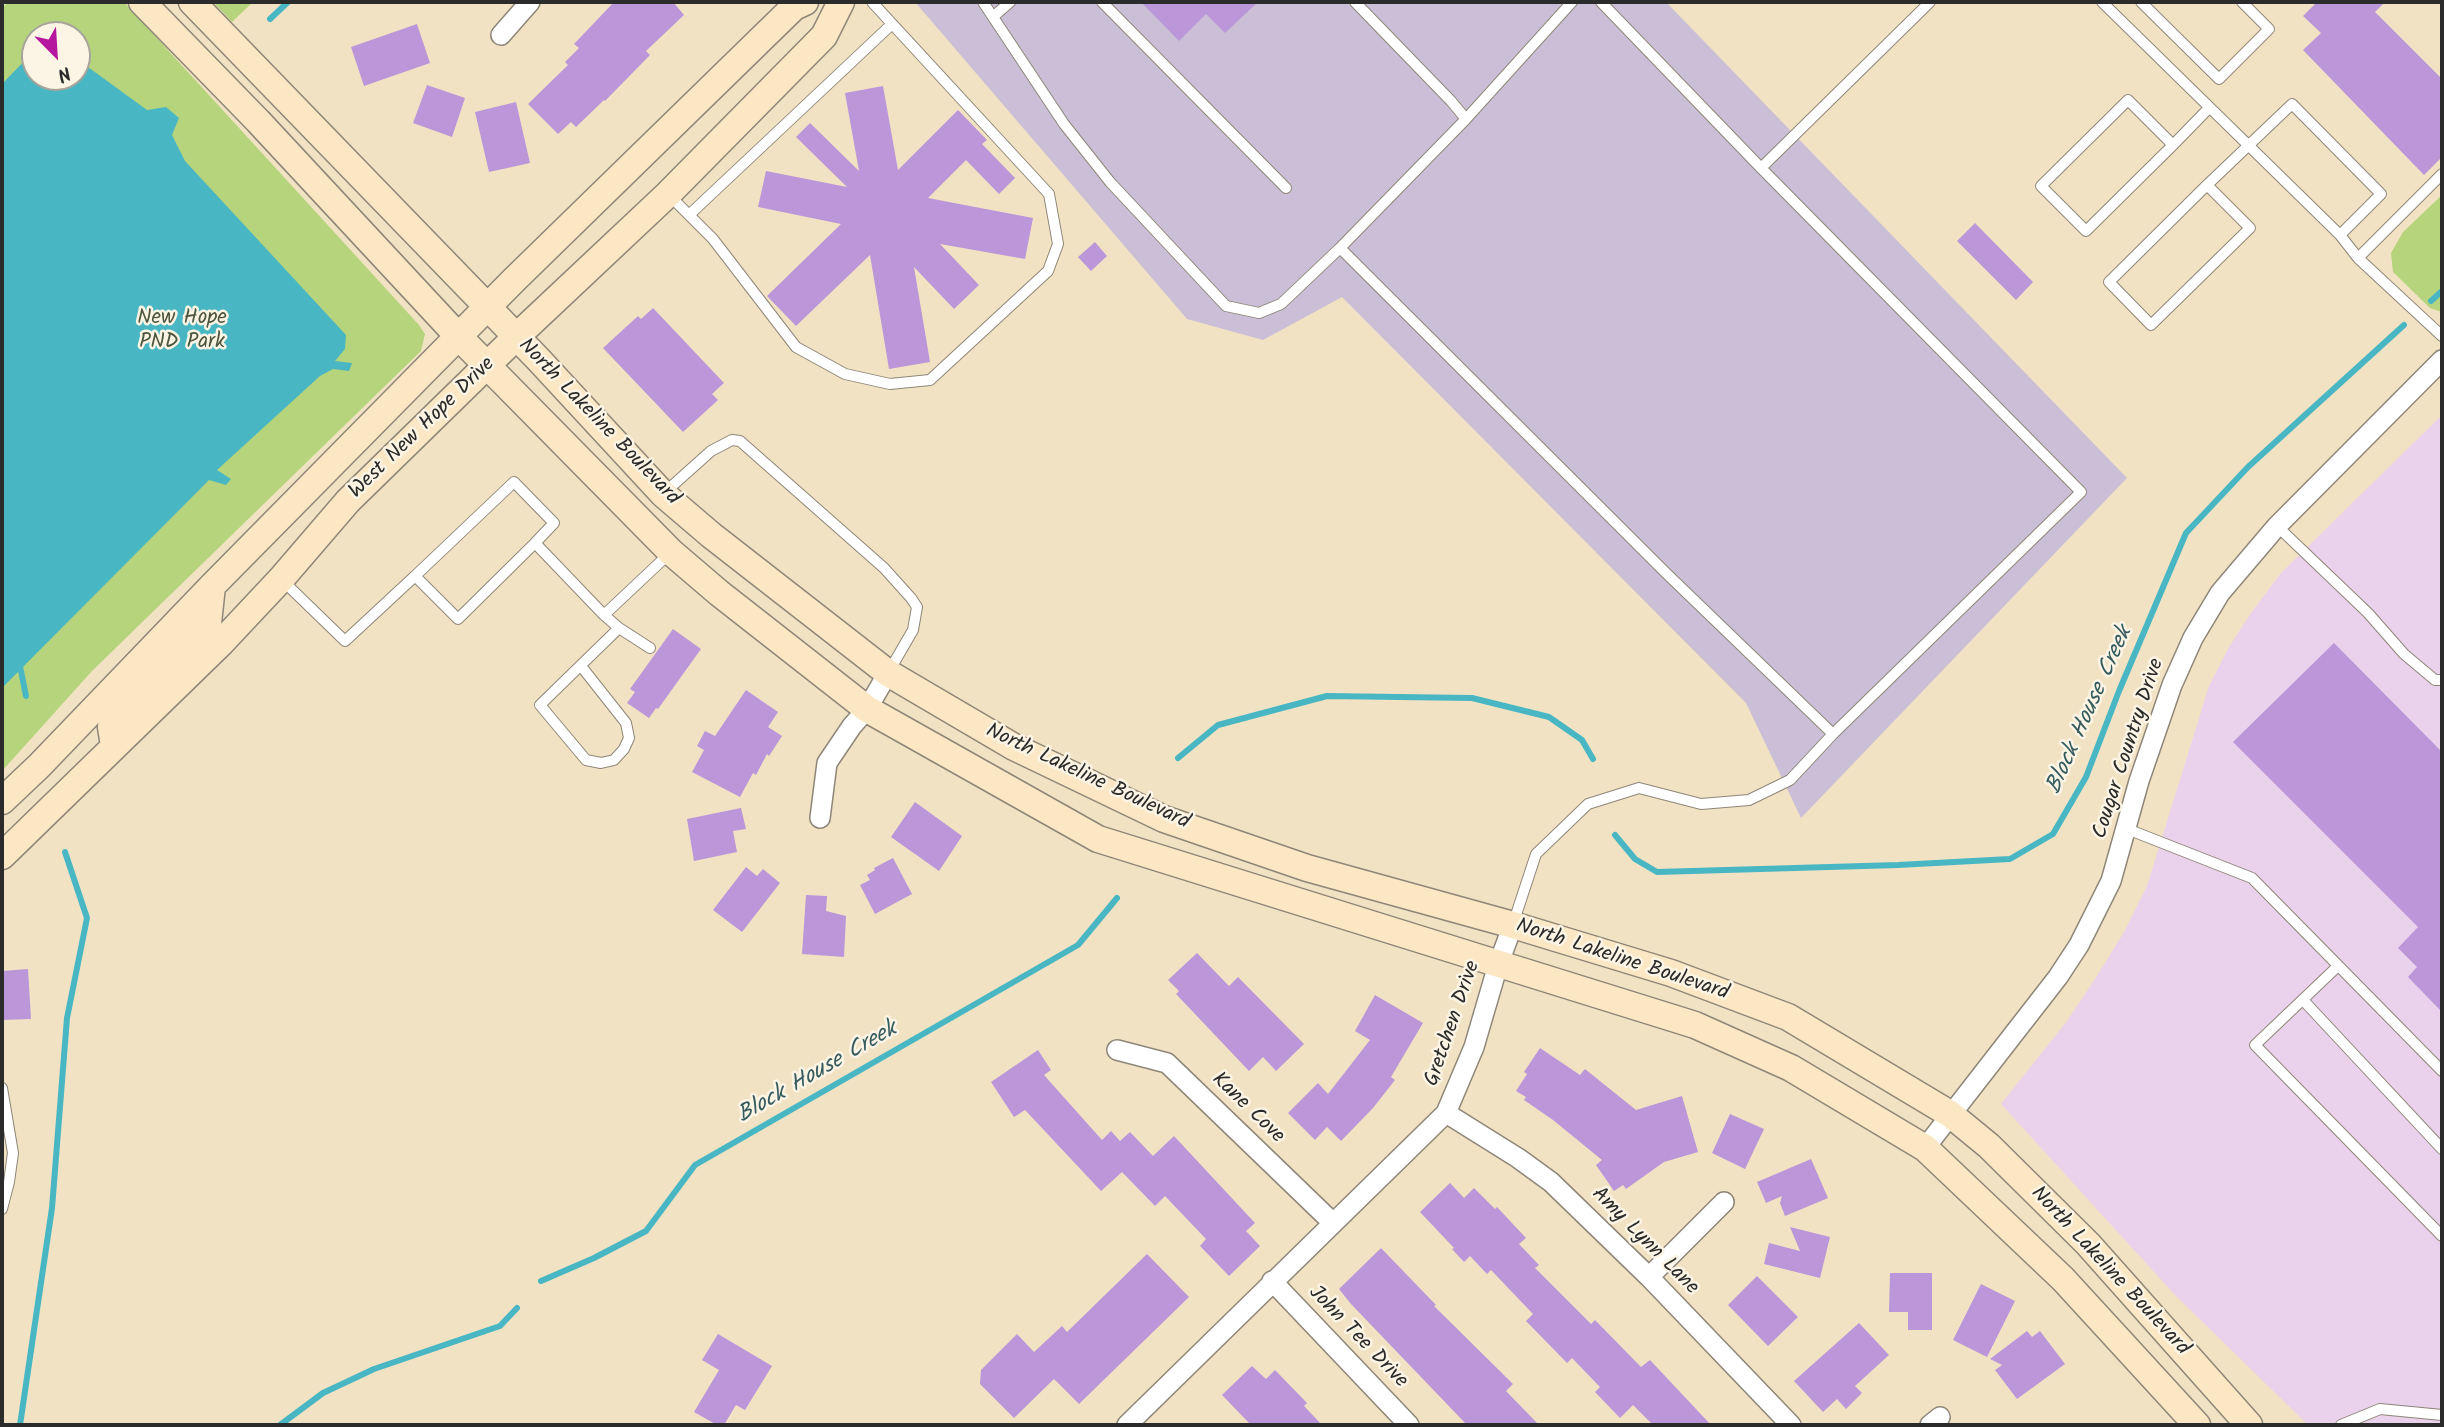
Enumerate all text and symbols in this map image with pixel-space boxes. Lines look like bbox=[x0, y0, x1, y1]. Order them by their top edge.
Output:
north arrow bbox=[21, 21, 91, 91]
text: N bbox=[52, 57, 75, 90]
park label: New Hope PND Park bbox=[137, 306, 227, 356]
street label: North Lakeline Boulevard bbox=[512, 334, 684, 512]
street label: West New Hope Drive bbox=[345, 353, 501, 505]
water label: Block House Creek bbox=[2042, 623, 2140, 799]
street label: Cougar Country Drive bbox=[2089, 656, 2171, 842]
street label: North Lakeline Boulevard bbox=[981, 720, 1193, 836]
street label: North Lakeline Boulevard bbox=[1513, 915, 1731, 1007]
street label: Gretchen Drive bbox=[1421, 958, 1487, 1090]
water label: Block House Creek bbox=[733, 1017, 903, 1131]
street label: Kane Cove bbox=[1205, 1068, 1289, 1150]
street label: North Lakeline Boulevard bbox=[2024, 1182, 2194, 1362]
street label: Amy Lynn Lane bbox=[1585, 1183, 1703, 1301]
street label: John Tee Drive bbox=[1302, 1282, 1412, 1394]

